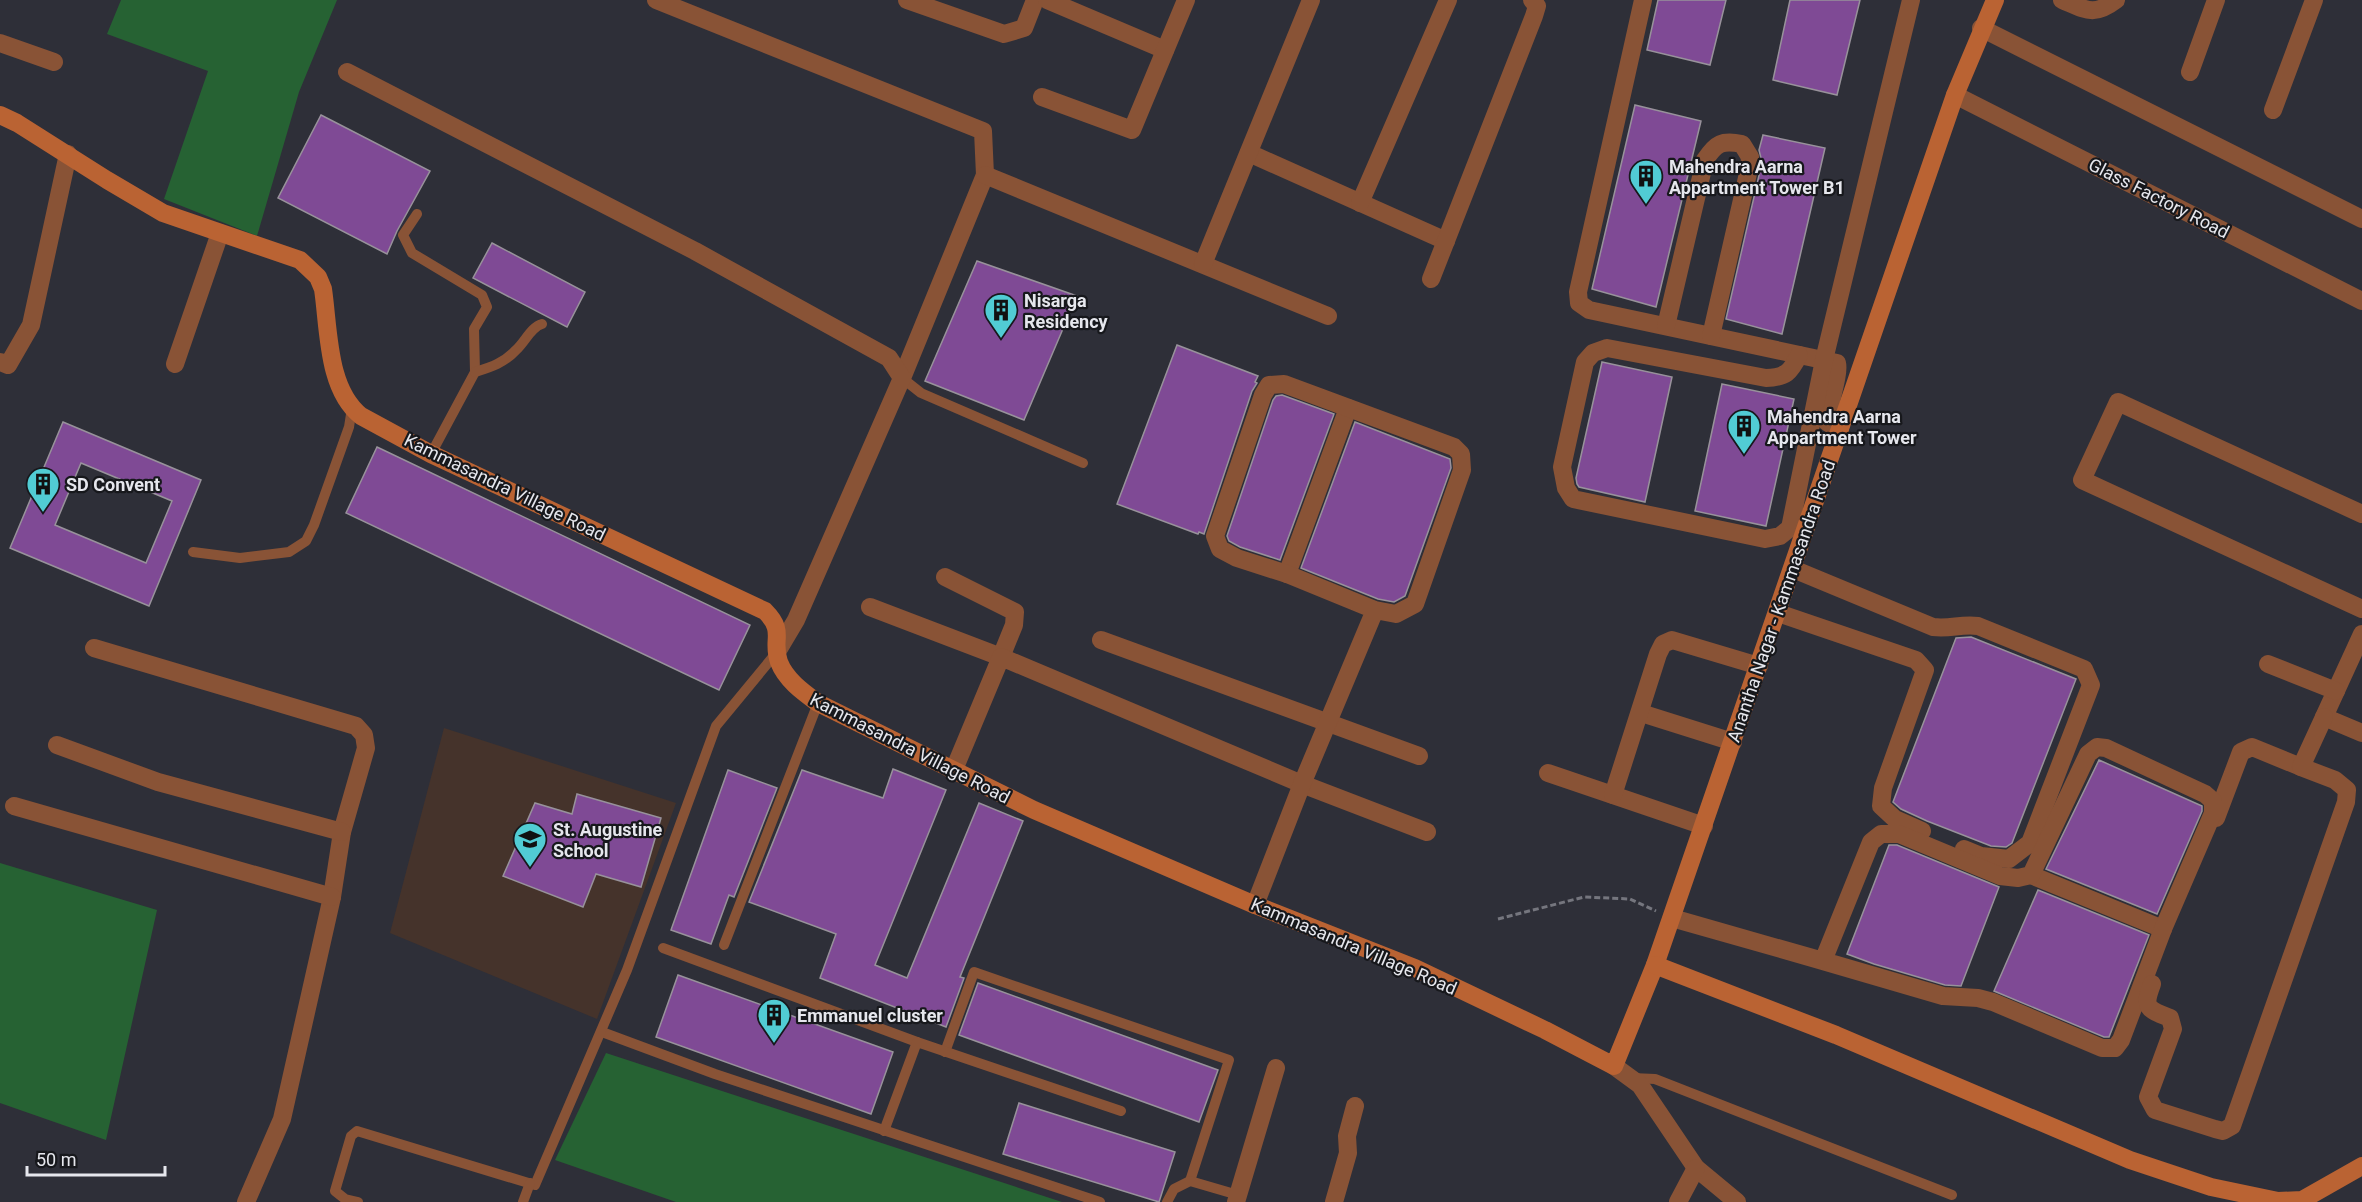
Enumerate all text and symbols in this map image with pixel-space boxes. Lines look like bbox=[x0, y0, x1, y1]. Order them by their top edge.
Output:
street label: Glass Factory Road bbox=[2085, 153, 2233, 243]
place label: Mahendra Aarna Appartment Tower B1 bbox=[1669, 156, 1845, 198]
building icon: Mahendra Aarna Appartment Tower B1 bbox=[1628, 158, 1664, 205]
place label: Nisarga Residency bbox=[1024, 290, 1109, 332]
building icon: Nisarga Residency bbox=[983, 292, 1019, 339]
place label: Mahendra Aarna Appartment Tower bbox=[1767, 406, 1917, 448]
building icon: Mahendra Aarna Appartment Tower bbox=[1726, 408, 1762, 455]
street label: Kammasandra Village Road bbox=[401, 429, 609, 545]
street label: Anantha Nagar - Kammasandra Road bbox=[1723, 457, 1839, 745]
building icon: SD Convent bbox=[25, 466, 61, 513]
place label: SD Convent bbox=[66, 474, 160, 495]
street label: Kammasandra Village Road bbox=[807, 688, 1013, 808]
place label: St. Augustine School bbox=[553, 819, 663, 861]
school or university icon: St. Augustine School bbox=[512, 821, 548, 868]
street label: Kammasandra Village Road bbox=[1248, 893, 1460, 999]
building icon: Emmanuel cluster bbox=[756, 997, 792, 1044]
place label: Emmanuel cluster bbox=[797, 1005, 943, 1026]
scale bar bbox=[27, 1139, 165, 1177]
text: 50 m bbox=[36, 1149, 76, 1170]

